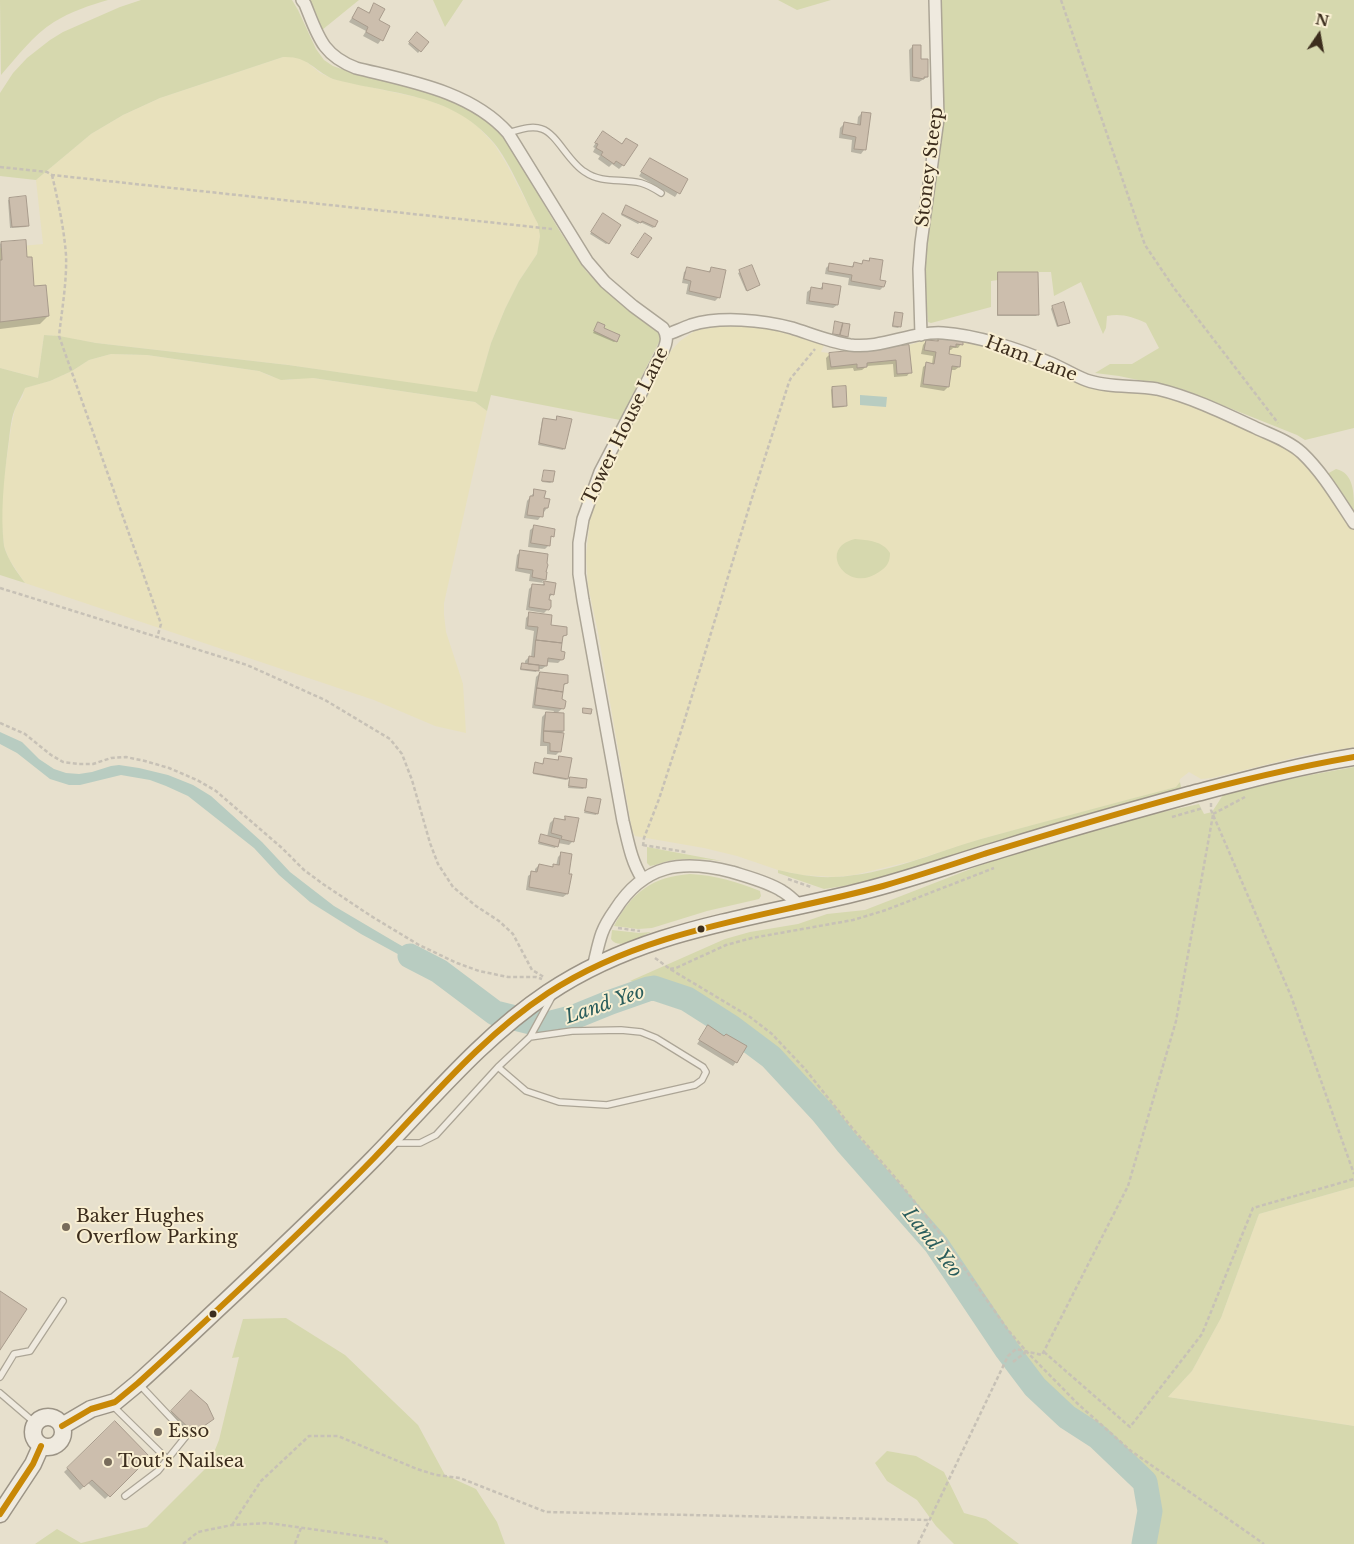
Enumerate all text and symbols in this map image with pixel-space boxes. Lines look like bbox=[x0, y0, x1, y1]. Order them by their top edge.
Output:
north arrow bbox=[1294, 10, 1344, 60]
text: N bbox=[1314, 10, 1330, 30]
street label: Stoney Steep bbox=[912, 106, 948, 228]
street label: Ham Lane bbox=[982, 332, 1080, 386]
street label: Tower House Lane bbox=[579, 344, 673, 508]
unlabelled marker bbox=[696, 924, 706, 934]
water label: Land Yeo bbox=[562, 981, 648, 1029]
water label: Land Yeo bbox=[898, 1203, 966, 1283]
place label: Baker Hughes Overflow Parking bbox=[76, 1206, 238, 1248]
marker: Baker Hughes Overflow Parking bbox=[60, 1221, 72, 1233]
unlabelled marker bbox=[208, 1309, 218, 1319]
place label: Esso bbox=[168, 1421, 209, 1443]
marker: Esso bbox=[152, 1426, 164, 1438]
place label: Tout's Nailsea bbox=[118, 1451, 244, 1473]
marker: Tout's Nailsea bbox=[102, 1456, 114, 1468]

